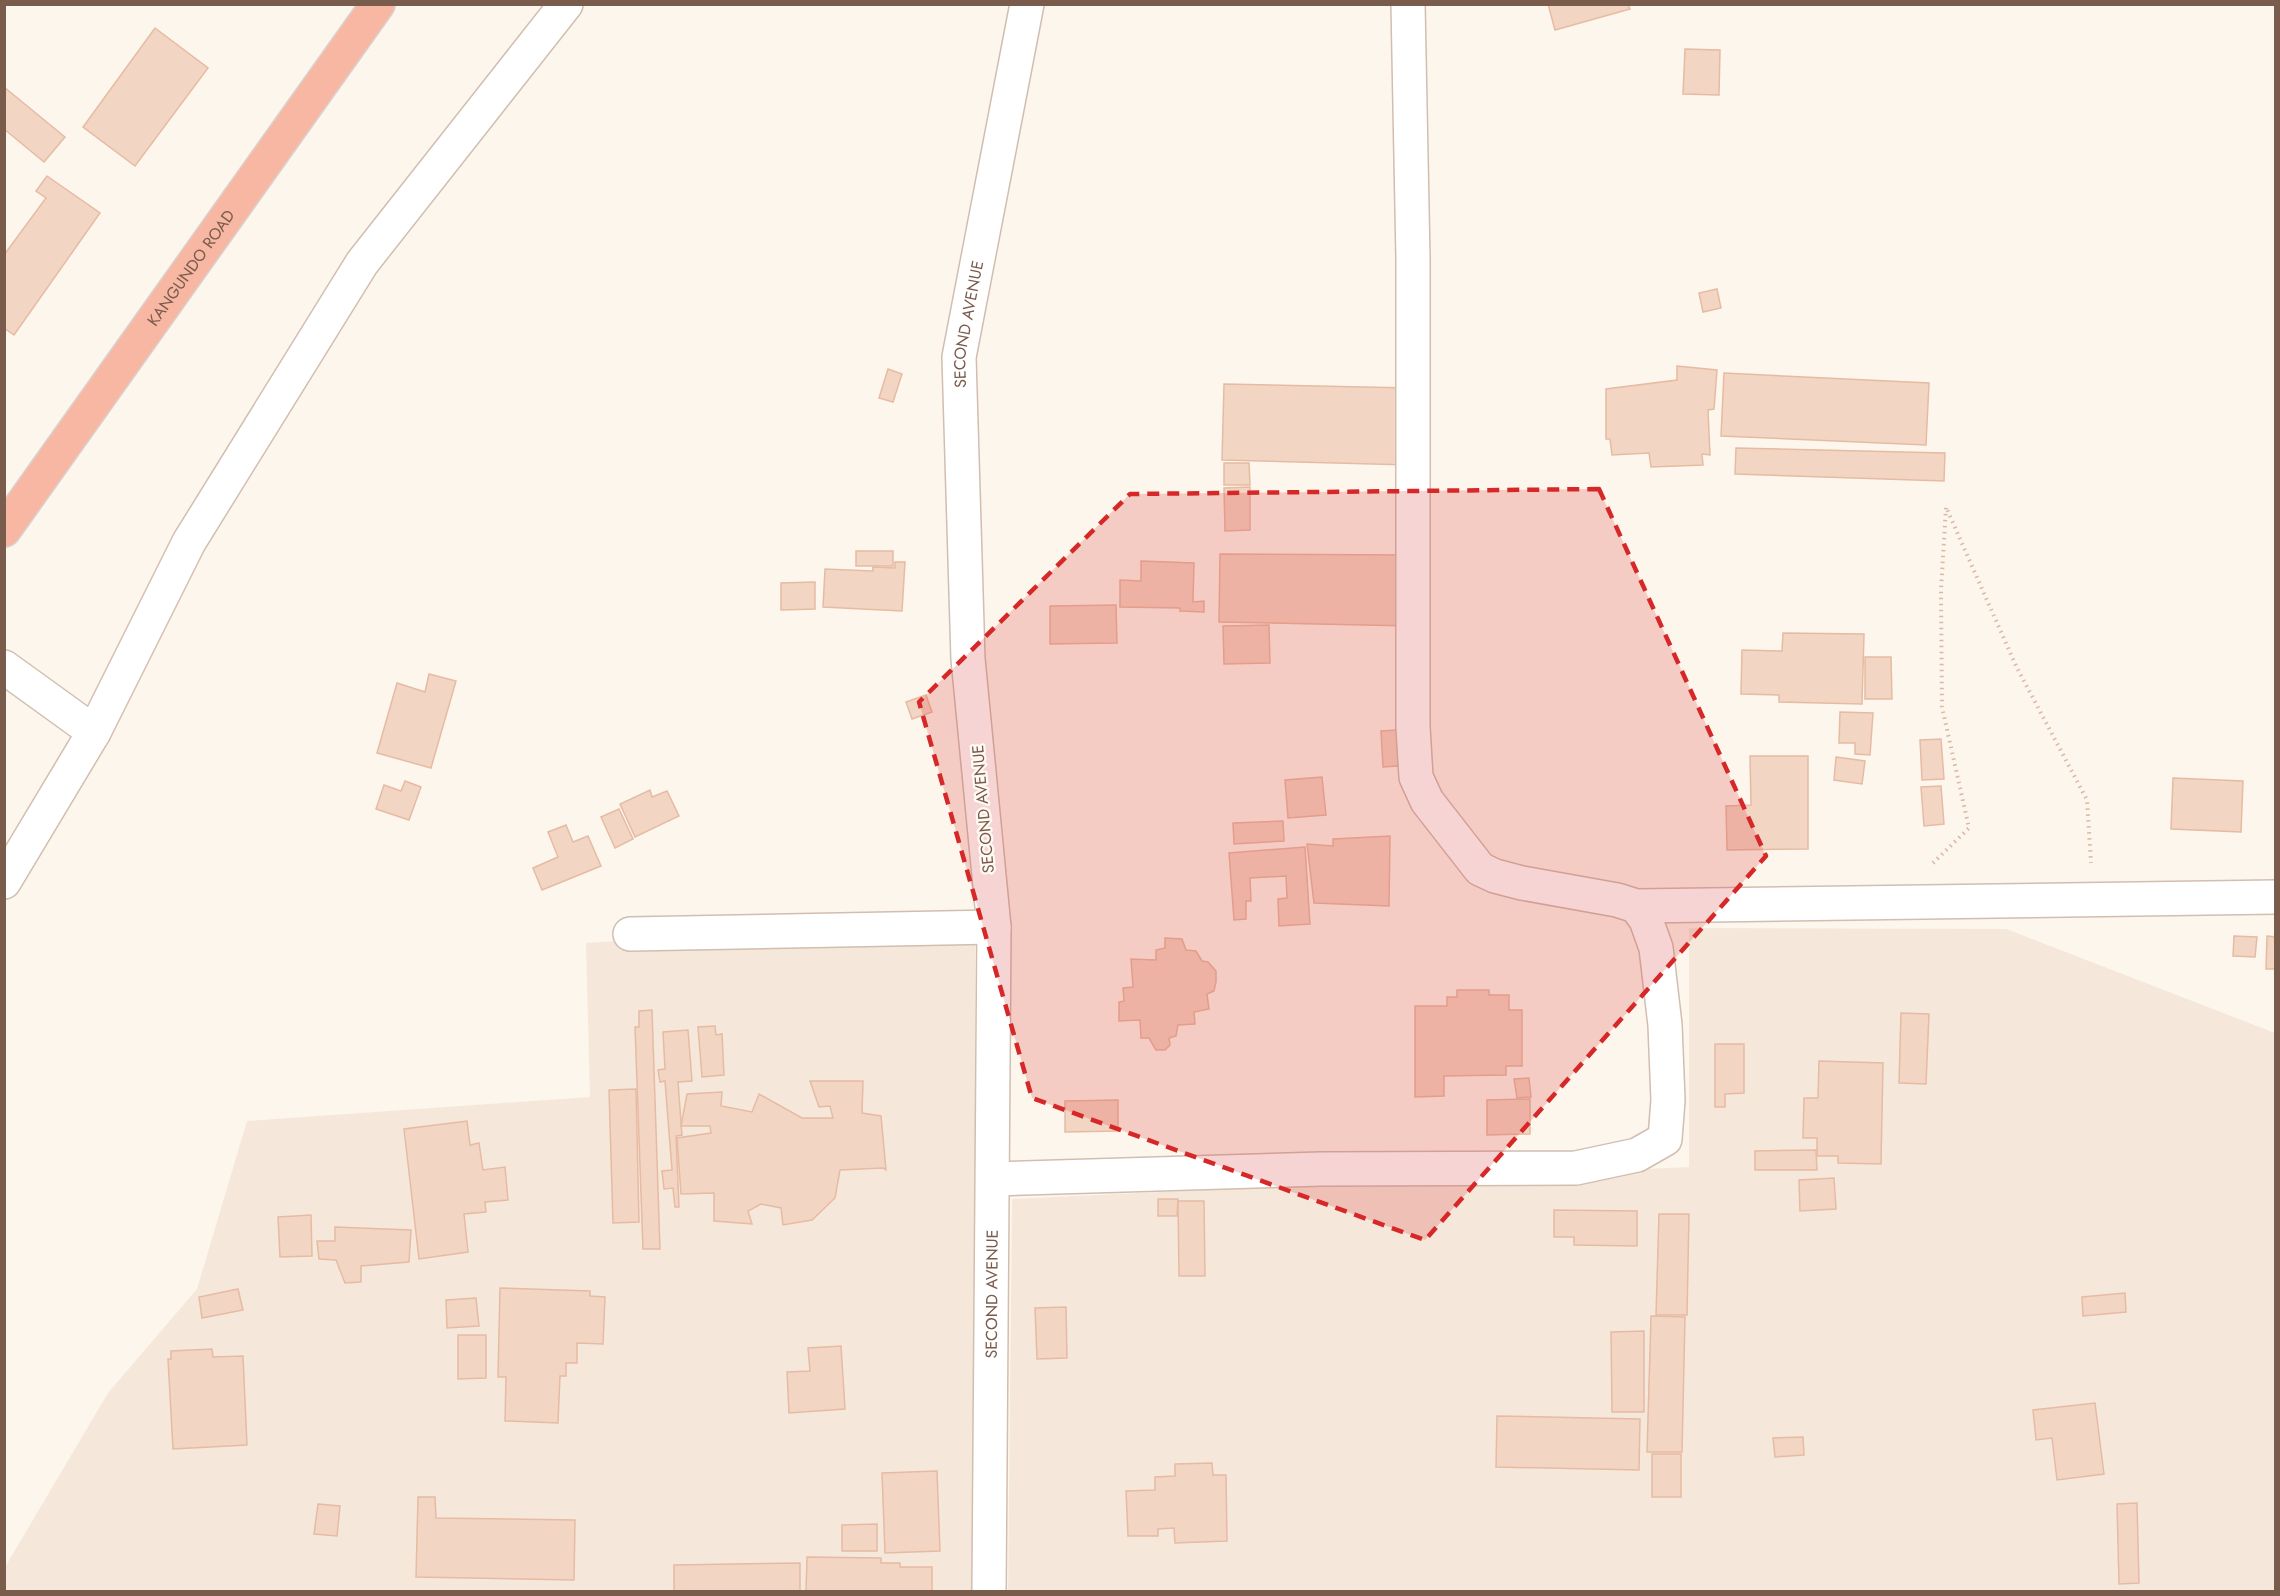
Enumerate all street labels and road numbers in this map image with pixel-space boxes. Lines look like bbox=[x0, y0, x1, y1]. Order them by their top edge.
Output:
street label: KANGUNDO ROAD bbox=[141, 205, 240, 330]
street label: SECOND AVENUE bbox=[947, 259, 989, 388]
street label: SECOND AVENUE bbox=[966, 744, 1000, 874]
street label: SECOND AVENUE bbox=[979, 1229, 1003, 1359]

